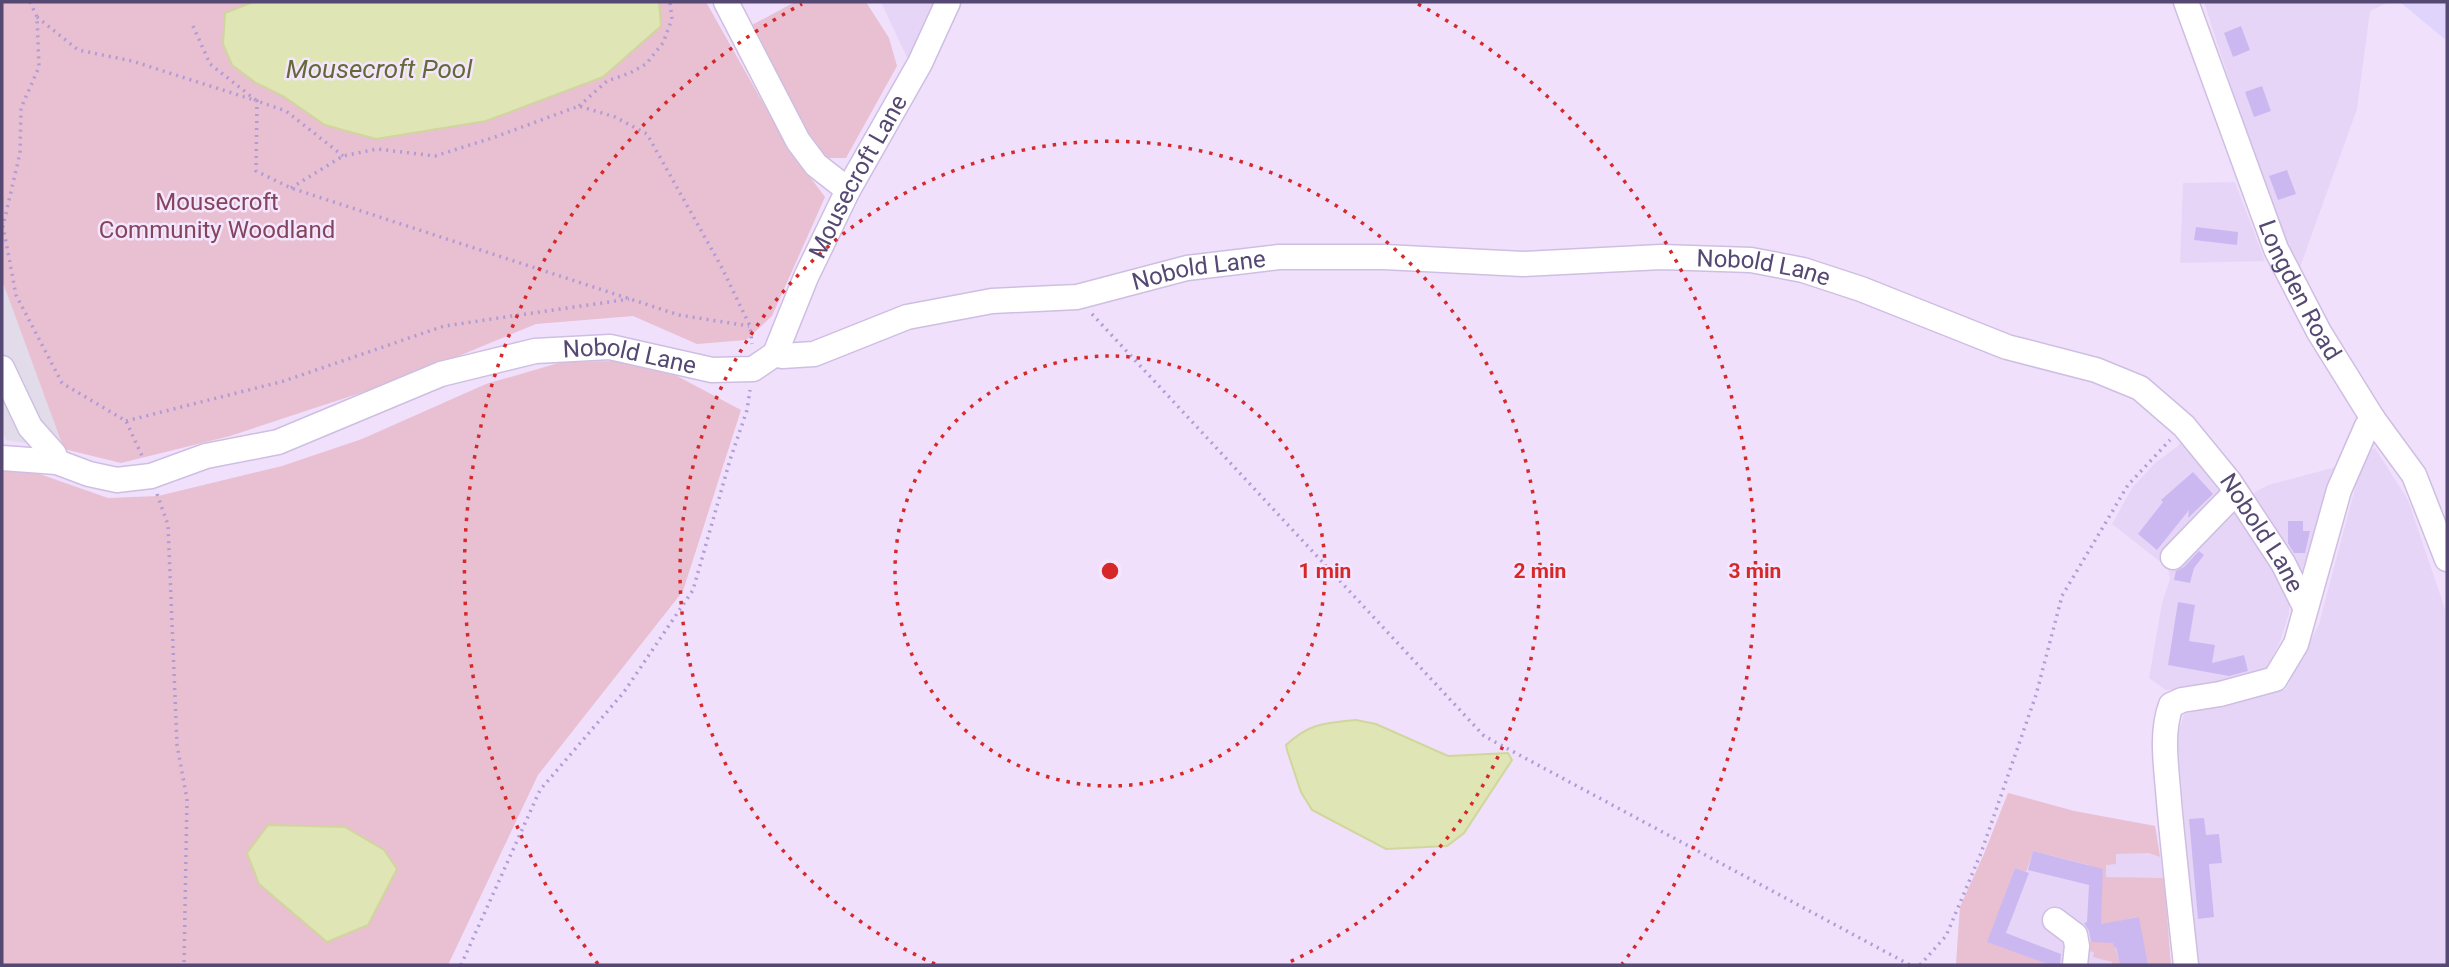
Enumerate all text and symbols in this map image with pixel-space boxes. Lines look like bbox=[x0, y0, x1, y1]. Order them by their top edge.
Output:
water label: Mousecroft Pool bbox=[286, 54, 473, 84]
street label: Mousecroft Lane bbox=[803, 90, 913, 263]
park label: Mousecroft Community Woodland bbox=[99, 188, 335, 244]
street label: Longden Road bbox=[2253, 216, 2347, 365]
street label: Nobold Lane bbox=[1696, 244, 1834, 292]
street label: Nobold Lane bbox=[1129, 245, 1267, 296]
street label: Nobold Lane bbox=[562, 333, 699, 380]
street label: Nobold Lane bbox=[2214, 468, 2309, 597]
centre of rings bbox=[1098, 559, 1122, 583]
text: 1 min bbox=[1299, 559, 1351, 583]
text: 2 min bbox=[1514, 559, 1566, 583]
text: 3 min bbox=[1729, 559, 1781, 583]

